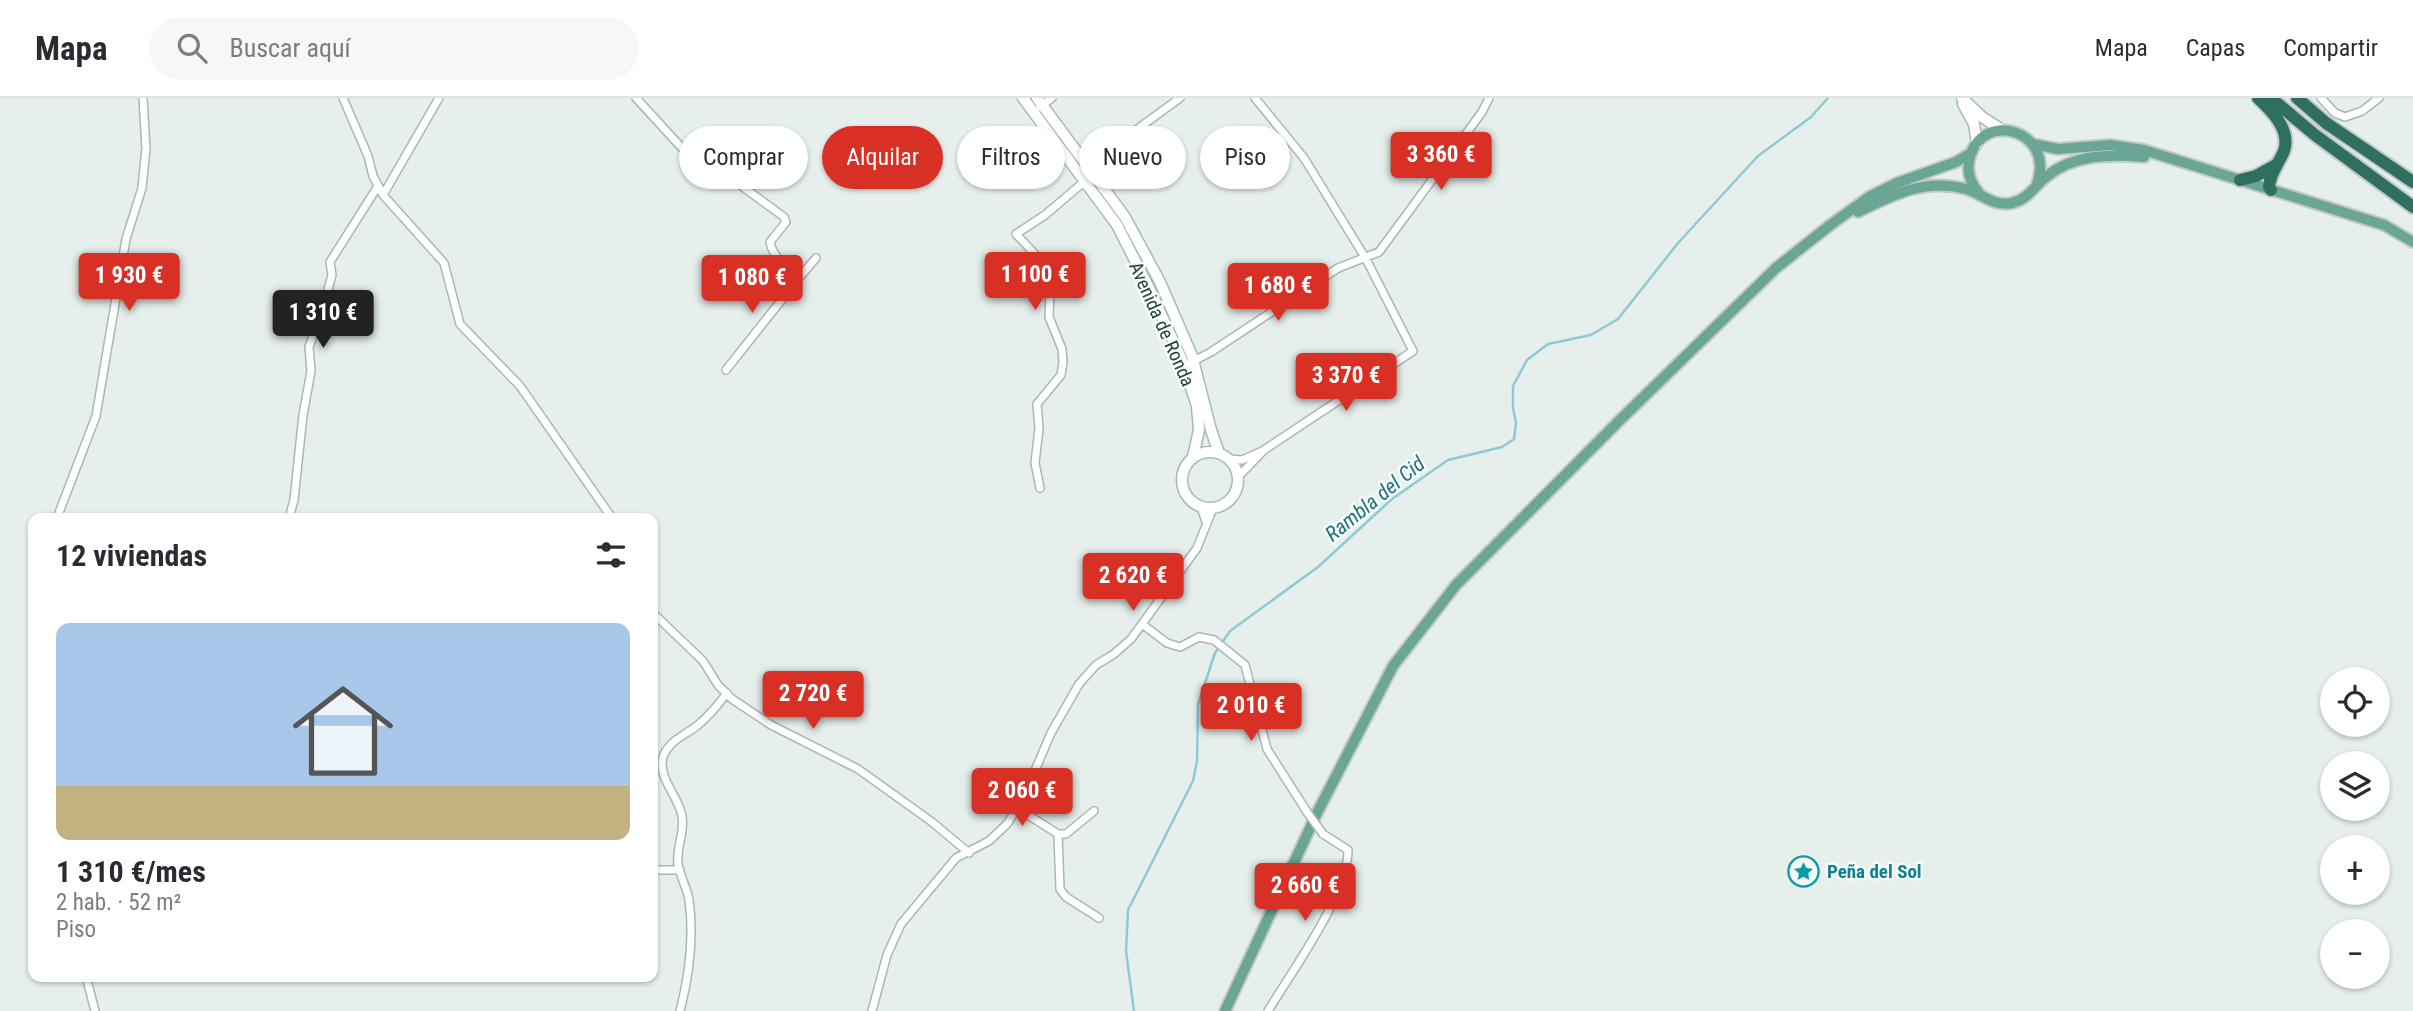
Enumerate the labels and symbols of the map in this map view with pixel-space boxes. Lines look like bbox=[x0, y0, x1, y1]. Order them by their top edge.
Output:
pin: 3 360 € bbox=[1376, 132, 1506, 192]
pin: 1 100 € bbox=[970, 252, 1100, 312]
pin: 1 930 € bbox=[64, 254, 194, 313]
pin: 1 080 € bbox=[687, 256, 817, 315]
street label: Avenida de Ronda bbox=[1124, 258, 1200, 390]
pin: 1 680 € bbox=[1213, 264, 1343, 323]
pin: 1 310 € bbox=[258, 290, 388, 350]
pin: 3 370 € bbox=[1281, 354, 1411, 413]
water label: Rambla del Cid bbox=[1321, 451, 1430, 546]
pin: 2 620 € bbox=[1068, 554, 1198, 613]
pin: 2 720 € bbox=[748, 672, 878, 731]
pin: 2 010 € bbox=[1186, 684, 1316, 743]
pin: 2 060 € bbox=[957, 768, 1087, 828]
place icon: Peña del Sol bbox=[1787, 854, 1821, 888]
place label: Peña del Sol bbox=[1827, 860, 1922, 883]
pin: 2 660 € bbox=[1240, 864, 1370, 923]

